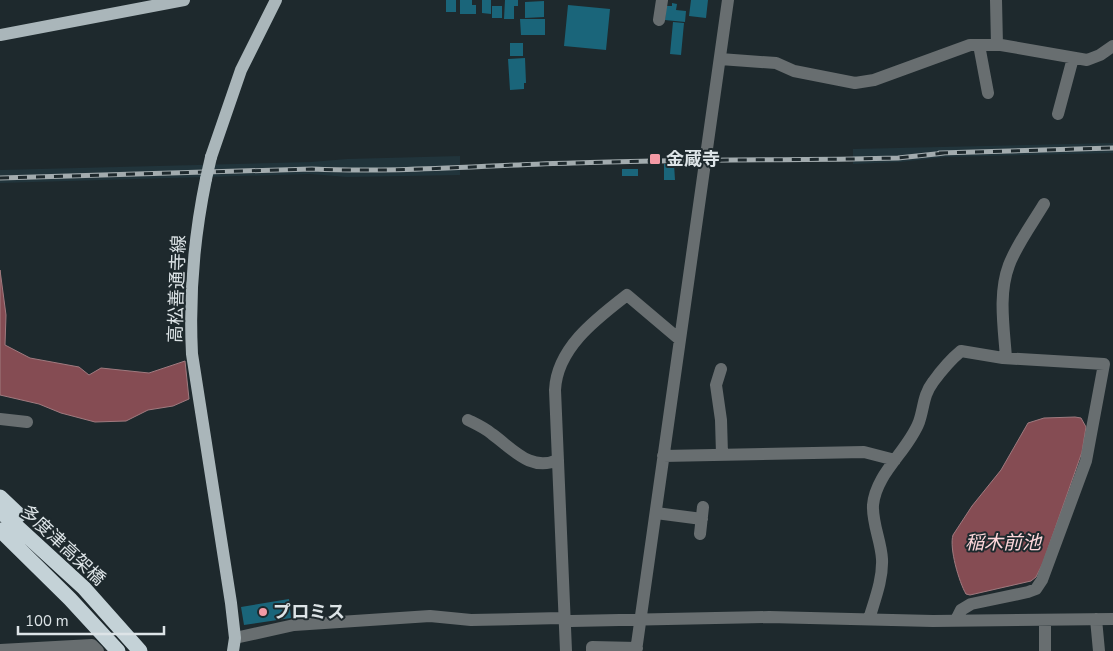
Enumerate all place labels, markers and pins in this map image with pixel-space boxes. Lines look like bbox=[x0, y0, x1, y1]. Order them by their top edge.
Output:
place label: 金蔵寺 bbox=[666, 147, 720, 171]
marker: 金蔵寺 bbox=[648, 152, 662, 166]
place label: プロミス bbox=[273, 600, 345, 624]
marker: プロミス bbox=[257, 606, 269, 618]

